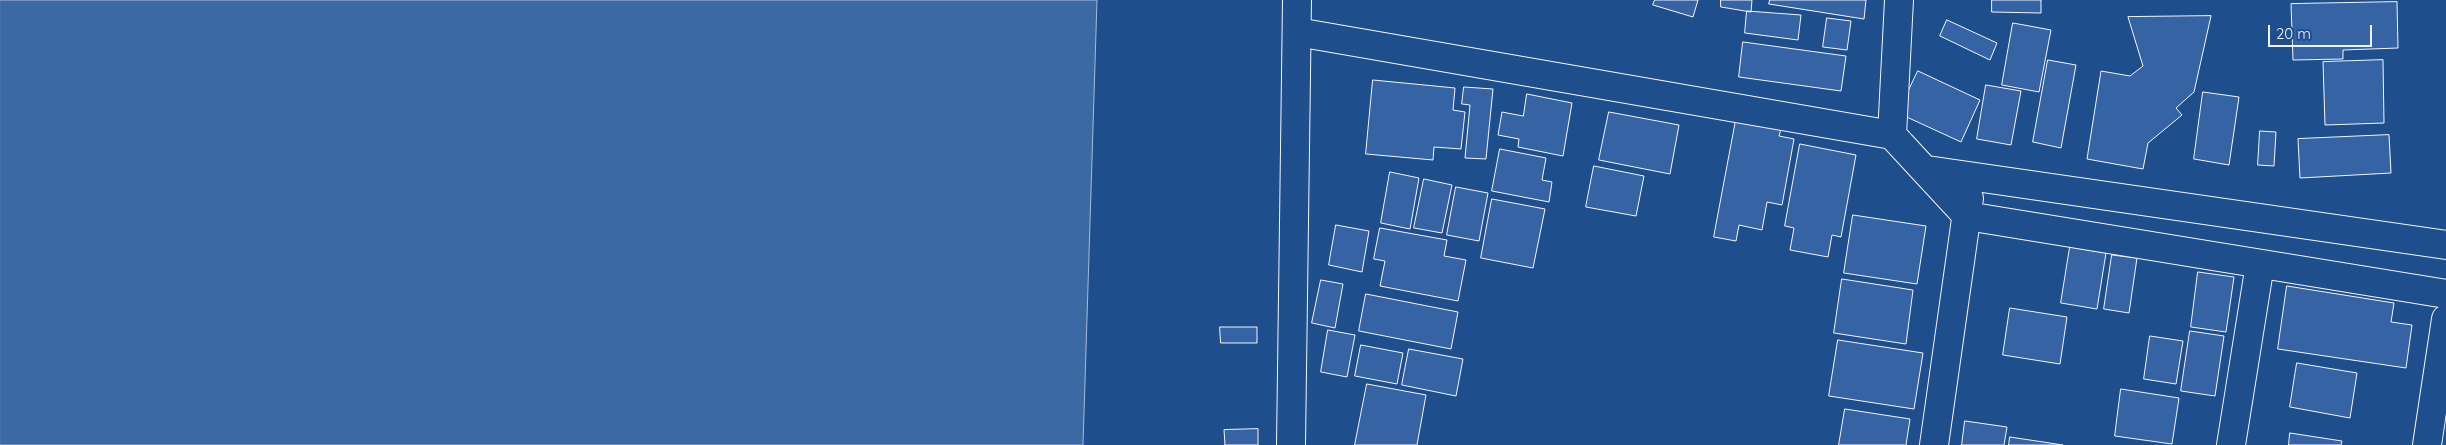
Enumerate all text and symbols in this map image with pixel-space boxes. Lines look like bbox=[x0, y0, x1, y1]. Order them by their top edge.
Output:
scale bar bbox=[2271, 15, 2375, 47]
text: 20 m bbox=[2276, 24, 2311, 43]

